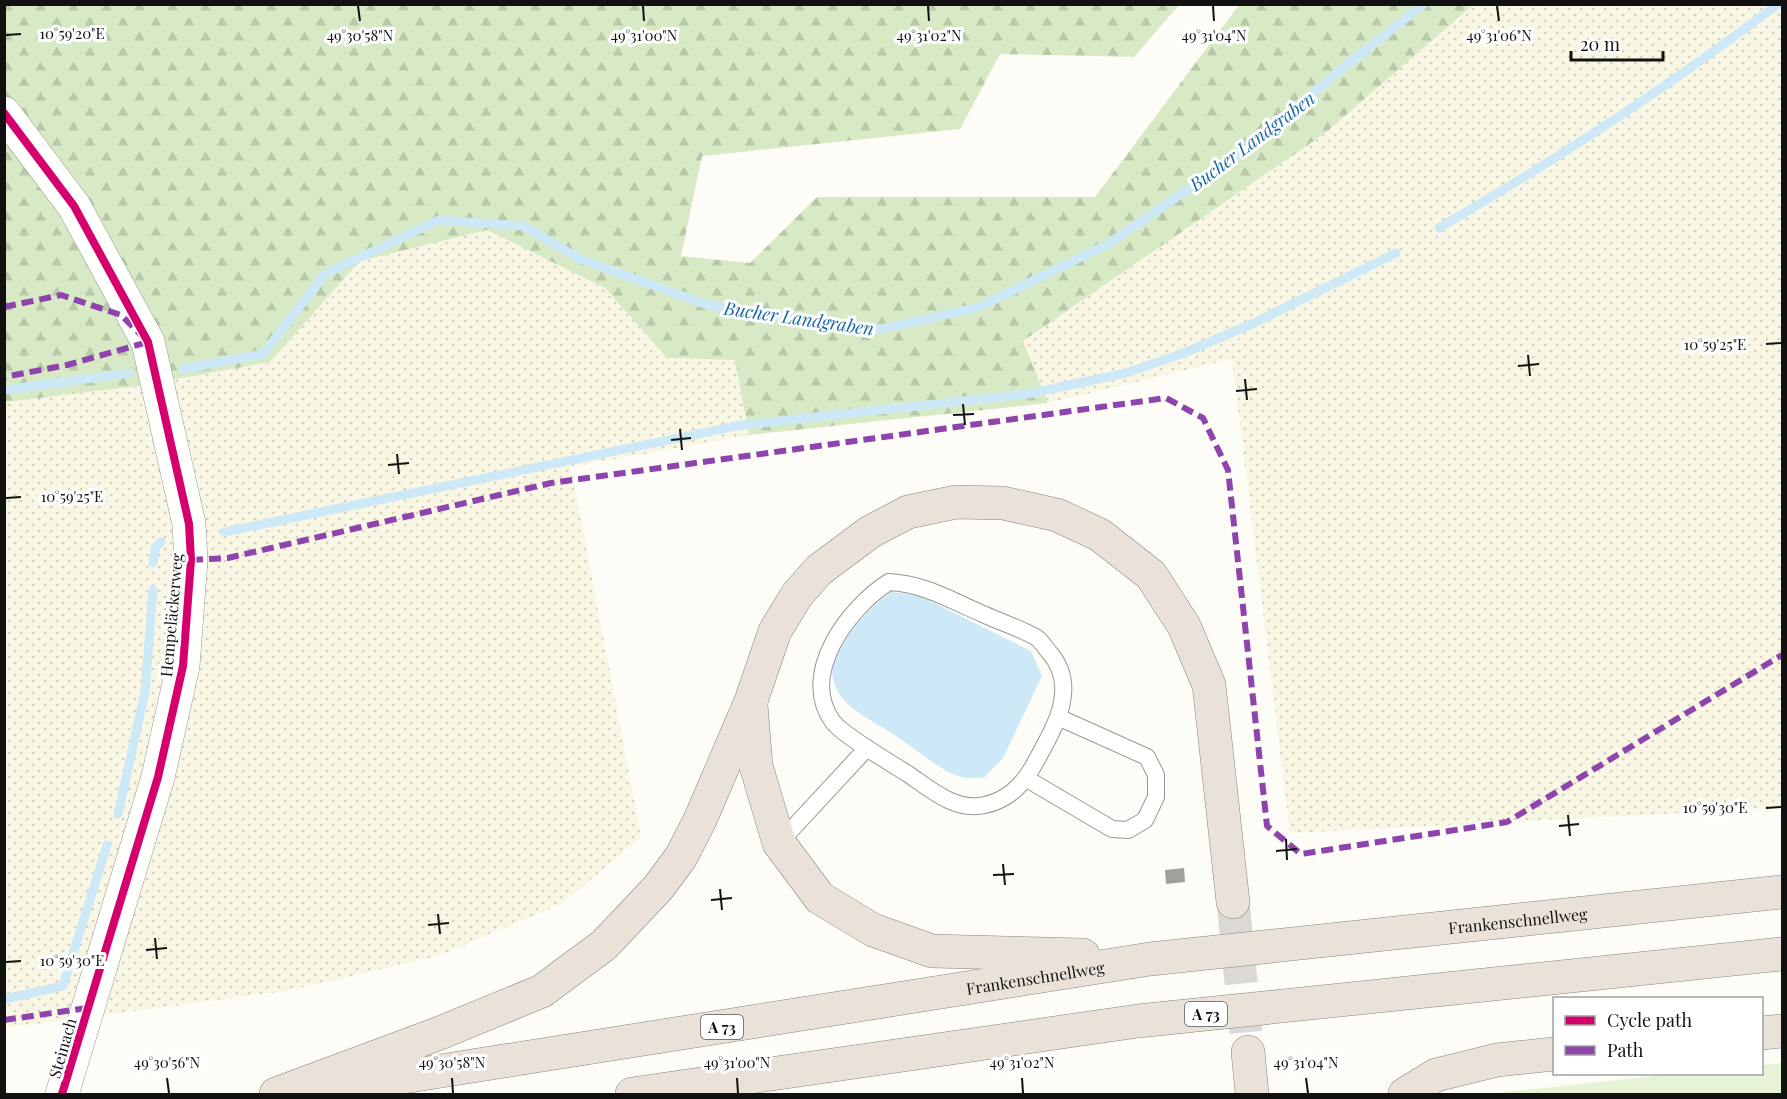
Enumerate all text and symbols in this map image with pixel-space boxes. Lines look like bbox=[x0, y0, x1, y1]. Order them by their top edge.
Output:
text: 10°59'20"E bbox=[39, 23, 105, 43]
scale bar bbox=[1571, 24, 1662, 62]
text: 49°30'58"N bbox=[327, 25, 394, 45]
text: 49°31'00"N bbox=[611, 25, 678, 45]
text: 49°31'02"N bbox=[897, 25, 962, 45]
text: 49°31'04"N bbox=[1182, 25, 1247, 45]
text: 49°31'06"N bbox=[1466, 25, 1532, 45]
text: 20 m bbox=[1580, 32, 1620, 56]
water label: Bucher Landgraben bbox=[1184, 86, 1320, 197]
water label: Bucher Landgraben bbox=[721, 295, 876, 340]
text: 10°59'25"E bbox=[1684, 334, 1746, 354]
text: 10°59'25"E bbox=[41, 486, 103, 506]
street label: Hempeläckerweg bbox=[155, 552, 187, 678]
text: 10°59'30"E bbox=[1683, 797, 1747, 817]
street label: Frankenschnellweg bbox=[1447, 902, 1589, 938]
text: 10°59'30"E bbox=[40, 950, 104, 970]
street label: Frankenschnellweg bbox=[965, 956, 1106, 998]
legend bbox=[1553, 997, 1763, 1075]
road number: A 73 bbox=[1185, 1002, 1227, 1026]
text: Cycle path bbox=[1607, 1008, 1692, 1032]
street label: Steinach bbox=[43, 1015, 81, 1081]
road number: A 73 bbox=[701, 1015, 743, 1039]
text: Path bbox=[1607, 1038, 1644, 1062]
text: 49°30'56"N bbox=[134, 1052, 201, 1072]
text: 49°30'58"N bbox=[419, 1052, 486, 1072]
text: 49°31'00"N bbox=[704, 1052, 771, 1072]
text: 49°31'02"N bbox=[990, 1052, 1055, 1072]
text: 49°31'04"N bbox=[1274, 1052, 1339, 1072]

